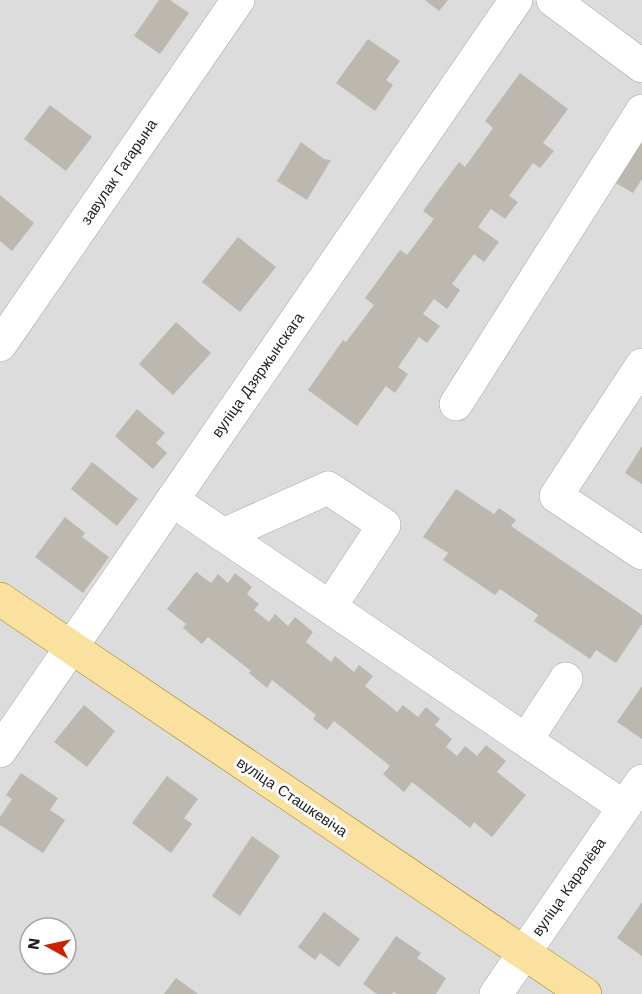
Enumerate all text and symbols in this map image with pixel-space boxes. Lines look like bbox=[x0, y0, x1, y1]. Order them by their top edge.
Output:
street label: завулак Гагарына bbox=[77, 115, 161, 228]
street label: вуліца Дзяржынскага bbox=[208, 309, 308, 441]
street label: вуліца Сташкевіча bbox=[233, 753, 351, 841]
street label: вуліца Каралёва bbox=[528, 834, 610, 940]
north arrow bbox=[18, 916, 78, 976]
text: N bbox=[23, 937, 44, 951]

